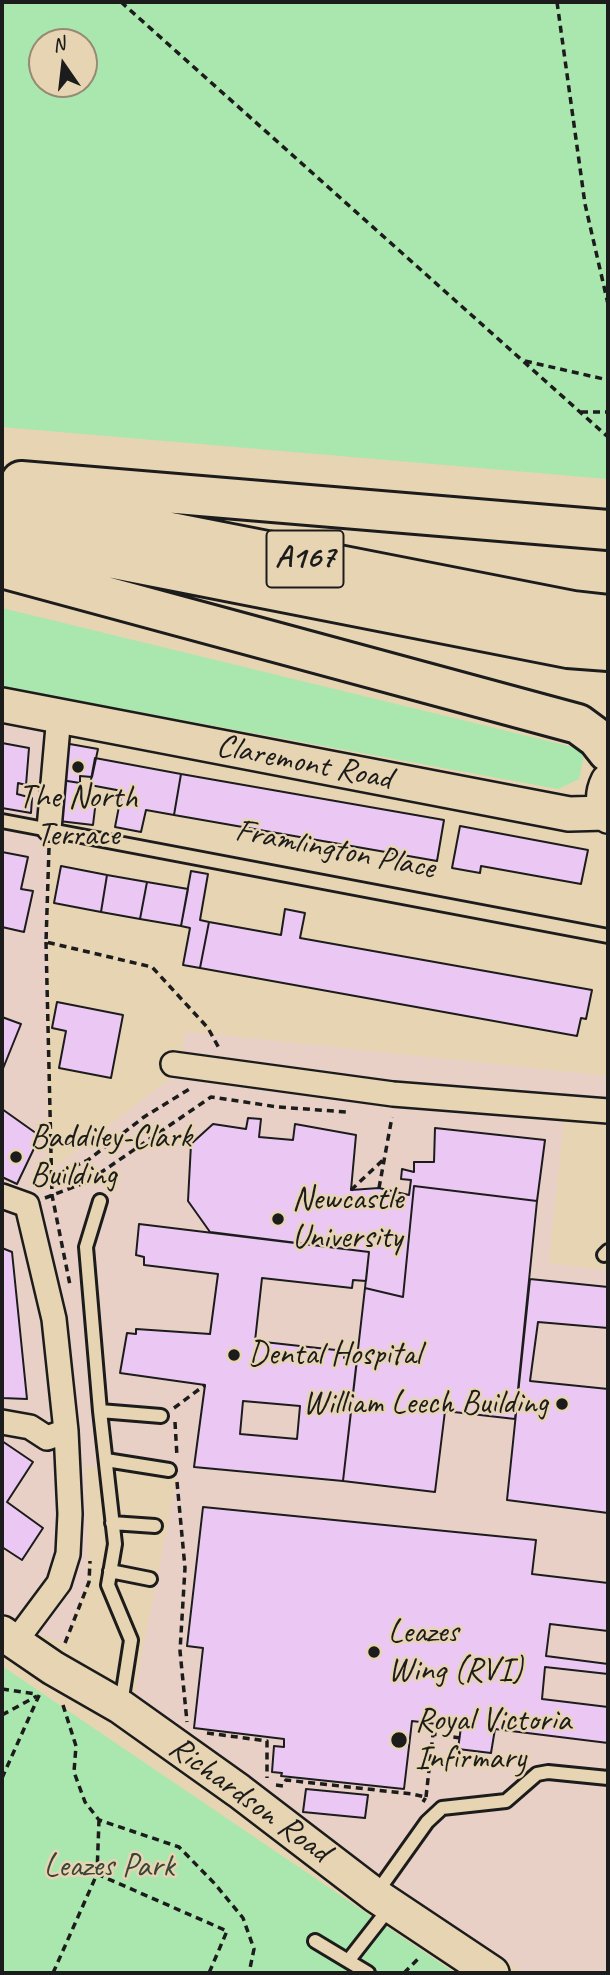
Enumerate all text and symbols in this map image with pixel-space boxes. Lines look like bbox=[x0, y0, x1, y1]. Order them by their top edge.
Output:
north arrow bbox=[28, 28, 98, 98]
text: N bbox=[50, 31, 67, 58]
road number: A167 bbox=[266, 530, 344, 588]
street label: Claremont Road bbox=[213, 727, 395, 799]
marker: The North Terrace bbox=[70, 759, 86, 775]
place label: The North Terrace bbox=[19, 778, 137, 856]
street label: Framlington Place bbox=[232, 811, 438, 889]
place label: Baddiley-Clark Building bbox=[30, 1118, 192, 1196]
marker: Baddiley-Clark Building bbox=[8, 1149, 24, 1165]
place label: Newcastle University bbox=[292, 1180, 403, 1258]
marker: Newcastle University bbox=[270, 1211, 286, 1227]
place label: Dental Hospital bbox=[248, 1335, 421, 1375]
marker: Dental Hospital bbox=[226, 1347, 242, 1363]
place label: William Leech Building bbox=[303, 1384, 548, 1424]
marker: William Leech Building bbox=[554, 1396, 570, 1412]
place label: Leazes Wing (RVI) bbox=[388, 1613, 522, 1691]
marker: Leazes Wing (RVI) bbox=[366, 1644, 382, 1660]
place label: Royal Victoria Infirmary bbox=[415, 1701, 571, 1779]
street label: Richardson Road bbox=[161, 1728, 337, 1872]
marker: Royal Victoria Infirmary bbox=[389, 1730, 409, 1750]
park label: Leazes Park bbox=[44, 1847, 174, 1887]

